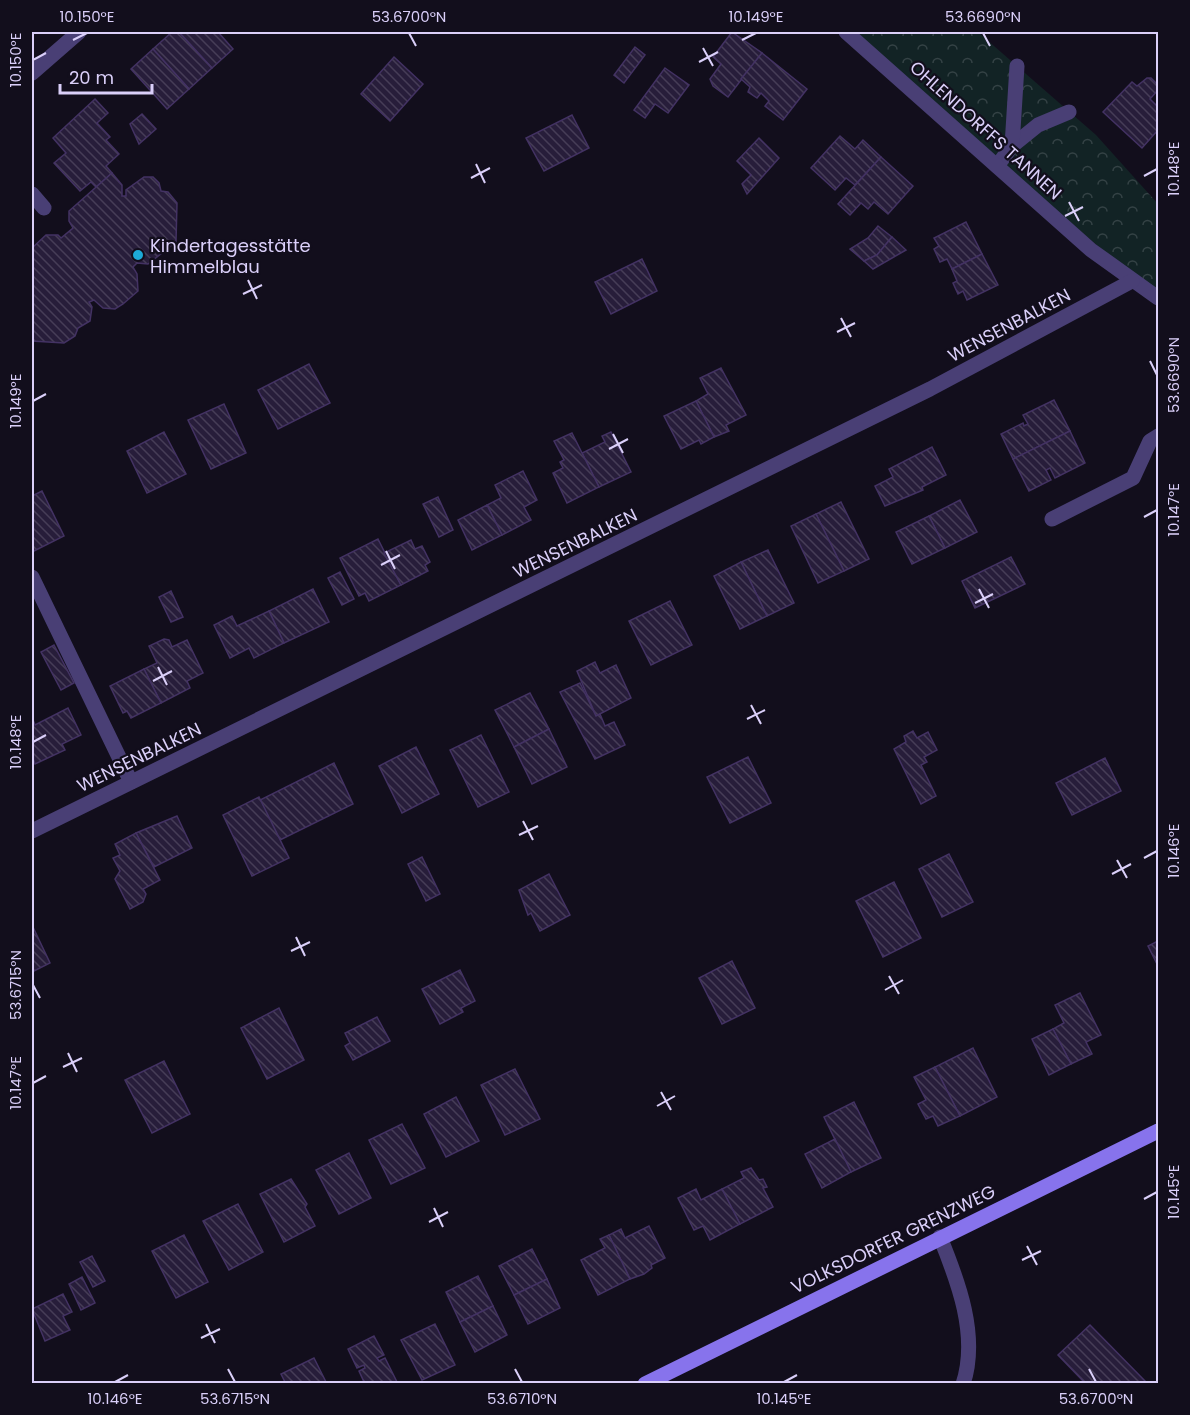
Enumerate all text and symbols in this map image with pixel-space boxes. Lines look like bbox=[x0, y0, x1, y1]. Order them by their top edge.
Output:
text: 10.150°E bbox=[60, 6, 114, 27]
text: 53.6700°N bbox=[372, 6, 446, 27]
text: 10.149°E bbox=[729, 6, 783, 27]
text: 53.6690°N bbox=[945, 6, 1021, 27]
text: 10.150°E bbox=[5, 33, 26, 87]
street label: OHLENDORFFS TANNEN bbox=[905, 55, 1067, 205]
scale bar bbox=[60, 57, 152, 95]
text: 20 m bbox=[69, 65, 114, 90]
text: 10.148°E bbox=[1163, 142, 1184, 196]
place label: Kindertagesstätte Himmelblau bbox=[150, 233, 311, 279]
marker: Kindertagesstätte Himmelblau bbox=[131, 248, 145, 262]
street label: WENSENBALKEN bbox=[943, 282, 1075, 368]
text: 53.6690°N bbox=[1163, 337, 1184, 413]
text: 10.149°E bbox=[5, 374, 26, 428]
text: 10.147°E bbox=[1163, 483, 1184, 537]
street label: WENSENBALKEN bbox=[509, 502, 641, 584]
text: 10.148°E bbox=[5, 715, 26, 769]
street label: WENSENBALKEN bbox=[73, 716, 205, 798]
text: 10.146°E bbox=[1163, 824, 1184, 878]
text: 53.6715°N bbox=[5, 950, 26, 1020]
text: 10.147°E bbox=[5, 1056, 26, 1110]
text: 10.145°E bbox=[1163, 1165, 1184, 1219]
street label: VOLKSDORFER GRENZWEG bbox=[787, 1179, 999, 1299]
text: 10.146°E bbox=[88, 1388, 142, 1409]
text: 53.6715°N bbox=[200, 1388, 270, 1409]
text: 53.6710°N bbox=[487, 1388, 557, 1409]
text: 10.145°E bbox=[757, 1388, 811, 1409]
text: 53.6700°N bbox=[1059, 1388, 1133, 1409]

